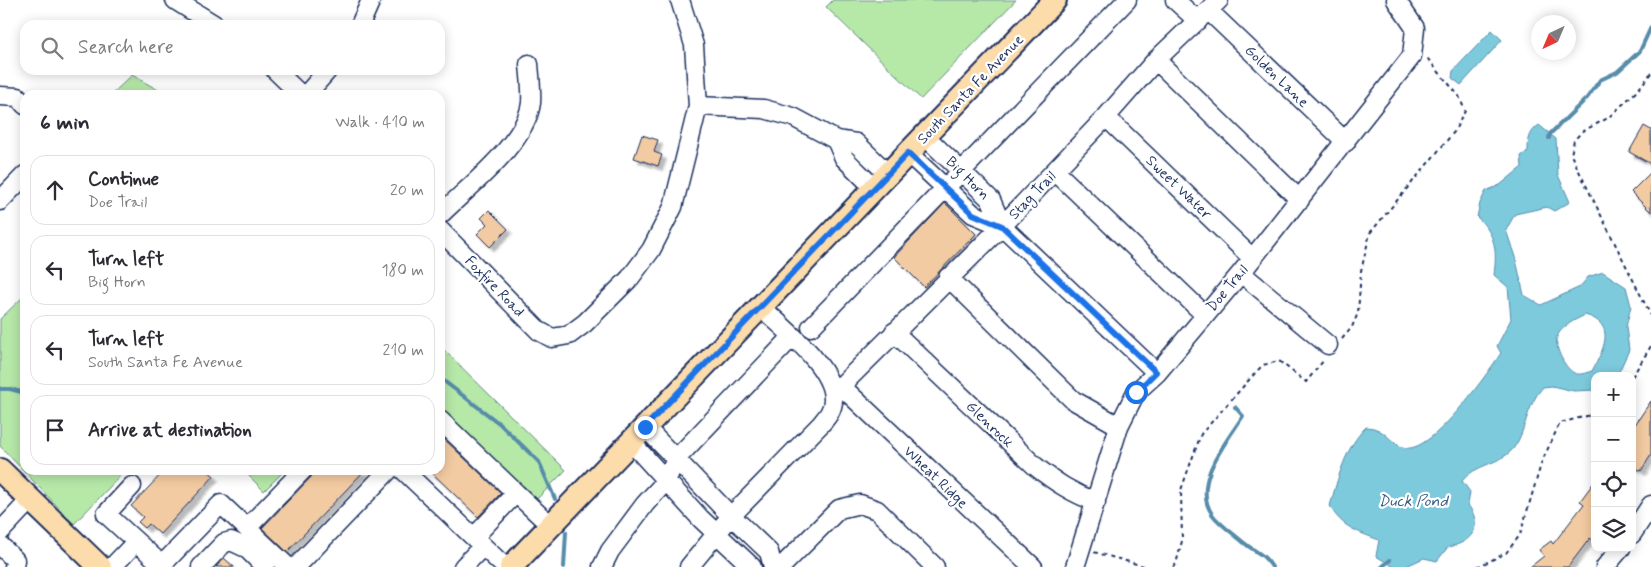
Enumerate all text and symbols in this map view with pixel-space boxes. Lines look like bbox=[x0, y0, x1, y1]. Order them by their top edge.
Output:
north arrow bbox=[1531, 15, 1576, 60]
search box bbox=[20, 20, 445, 75]
street label: South Santa Fe Avenue bbox=[913, 31, 1028, 149]
icon: search bbox=[38, 34, 66, 62]
text: Search here bbox=[78, 35, 174, 60]
street label: Golden Lane bbox=[1240, 41, 1313, 113]
text: 6 min bbox=[40, 109, 90, 137]
text: Walk · 410 m bbox=[335, 112, 425, 133]
street label: Sweet Water bbox=[1141, 151, 1216, 224]
street label: Big Horn bbox=[940, 152, 994, 206]
text: Continue bbox=[88, 167, 159, 192]
street label: Stag Trail bbox=[1005, 167, 1062, 225]
icon: ahead bbox=[41, 176, 69, 204]
text: 20 m bbox=[390, 180, 424, 201]
text: Doe Trail bbox=[88, 192, 147, 213]
text: Turn left bbox=[88, 247, 164, 272]
street label: Foxfire Road bbox=[460, 252, 529, 322]
icon: left bbox=[41, 256, 69, 284]
text: 180 m bbox=[381, 260, 424, 281]
street label: Doe Trail bbox=[1202, 261, 1253, 316]
text: Big Horn bbox=[88, 272, 146, 293]
text: Turn left bbox=[88, 327, 164, 352]
icon: left bbox=[41, 336, 69, 364]
text: 210 m bbox=[383, 340, 424, 361]
text: South Santa Fe Avenue bbox=[88, 352, 243, 373]
map controls bbox=[1591, 372, 1636, 552]
button: + bbox=[1591, 372, 1636, 417]
route start bbox=[1125, 381, 1148, 404]
street label: Glenrock bbox=[961, 397, 1018, 453]
icon: arrive bbox=[41, 416, 69, 444]
route end bbox=[634, 416, 657, 439]
button: − bbox=[1591, 417, 1636, 462]
text: Arrive at destination bbox=[88, 418, 252, 443]
street label: Wheat Ridge bbox=[898, 442, 972, 514]
button: locate bbox=[1591, 462, 1636, 507]
water label: Duck Pond bbox=[1378, 491, 1449, 512]
button: layers bbox=[1591, 507, 1636, 552]

